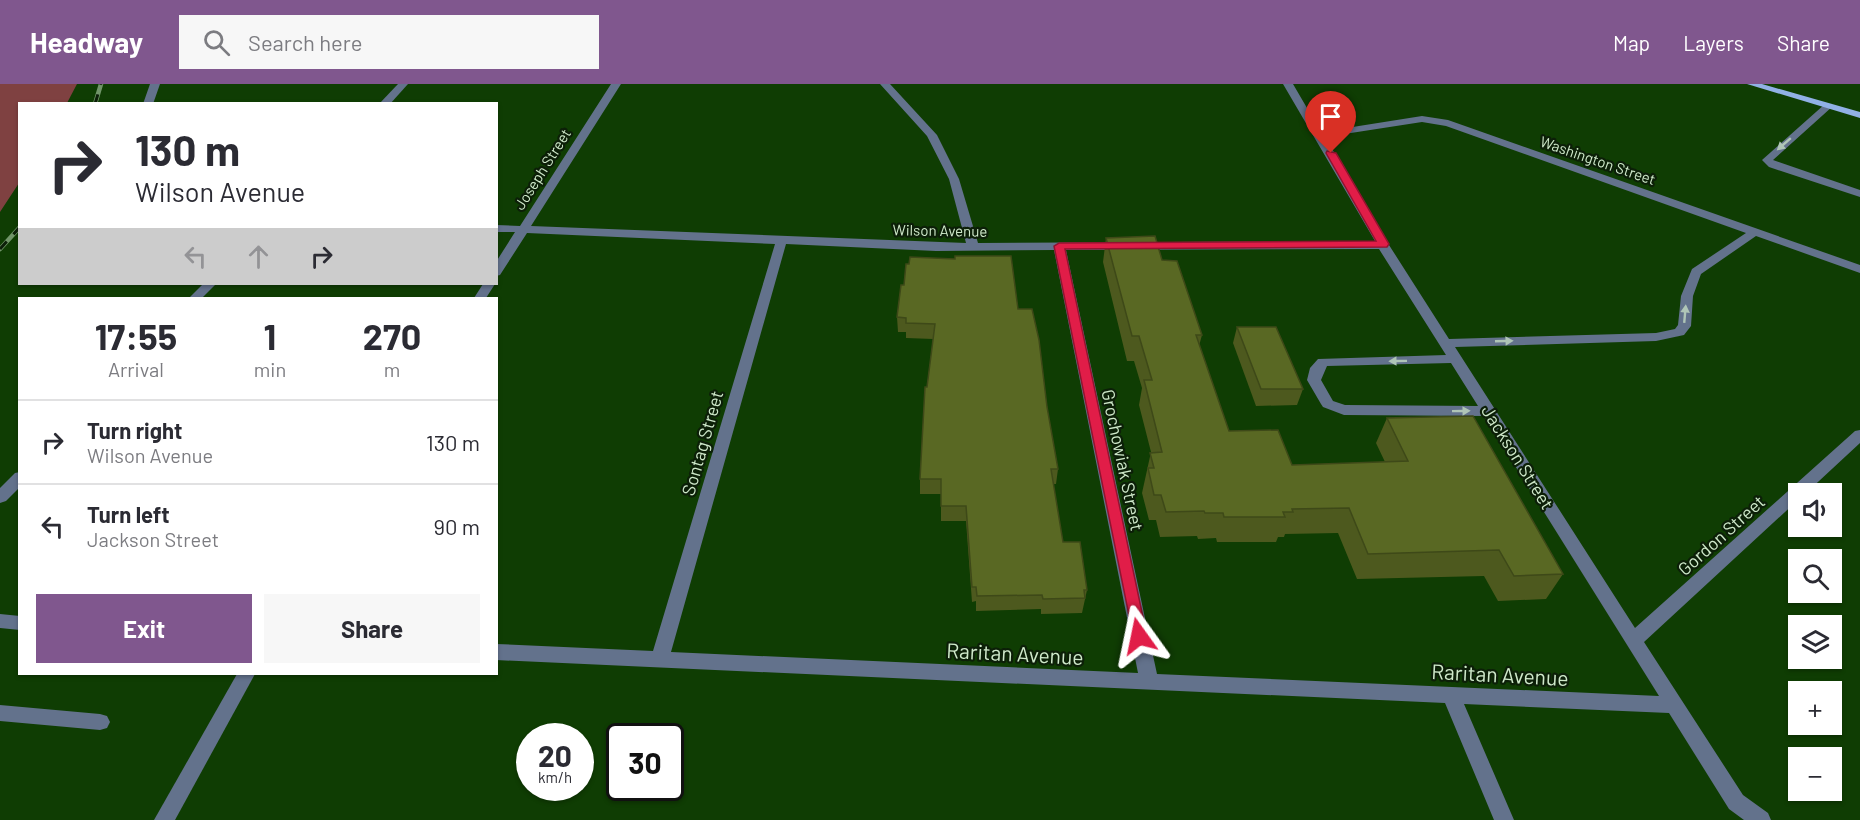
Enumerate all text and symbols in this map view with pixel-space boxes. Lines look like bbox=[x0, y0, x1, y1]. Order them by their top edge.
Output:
search box bbox=[179, 15, 599, 69]
text: Headway bbox=[30, 25, 143, 59]
icon: search bbox=[200, 26, 233, 59]
text: Search here bbox=[248, 29, 362, 55]
text: Map bbox=[1613, 30, 1650, 55]
text: Layers bbox=[1683, 30, 1744, 55]
text: Share bbox=[1777, 30, 1830, 55]
pin bbox=[1305, 91, 1356, 153]
icon: arrive bbox=[1314, 100, 1347, 133]
text: 130 m bbox=[135, 124, 240, 174]
street label: Joseph Street bbox=[510, 125, 574, 213]
icon: right bbox=[36, 126, 114, 204]
street label: Washington Street bbox=[1538, 132, 1658, 188]
one-way arrow bbox=[1776, 138, 1792, 151]
text: Wilson Avenue bbox=[135, 175, 305, 207]
street label: Wilson Avenue bbox=[893, 220, 987, 240]
icon: left bbox=[179, 240, 212, 273]
icon: ahead bbox=[242, 240, 275, 273]
icon: right bbox=[305, 240, 338, 273]
one-way arrow bbox=[1681, 305, 1690, 324]
text: 17:55 bbox=[95, 314, 177, 357]
text: 1 bbox=[264, 314, 276, 357]
text: 270 bbox=[363, 314, 421, 357]
one-way arrow bbox=[1495, 337, 1514, 346]
one-way arrow bbox=[1388, 356, 1407, 365]
text: Arrival bbox=[108, 357, 164, 381]
text: min bbox=[254, 357, 286, 381]
text: m bbox=[384, 357, 400, 381]
street label: Grochowiak Street bbox=[1097, 387, 1149, 533]
street label: Sontag Street bbox=[677, 388, 727, 498]
street label: Jackson Street bbox=[1477, 401, 1559, 513]
one-way arrow bbox=[1452, 406, 1471, 416]
text: Turn right bbox=[87, 417, 182, 443]
icon: right bbox=[36, 426, 69, 459]
text: 130 m bbox=[426, 429, 480, 455]
text: Wilson Avenue bbox=[87, 443, 213, 467]
map controls bbox=[1788, 483, 1842, 801]
button: sound bbox=[1788, 483, 1842, 537]
street label: Gordon Street bbox=[1673, 490, 1769, 580]
text: Turn left bbox=[87, 501, 170, 527]
icon: left bbox=[36, 510, 69, 543]
text: 90 m bbox=[434, 513, 480, 539]
text: Jackson Street bbox=[87, 527, 219, 551]
button: search bbox=[1788, 549, 1842, 603]
button: Exit bbox=[36, 594, 252, 663]
button: Share bbox=[264, 594, 480, 663]
position arrow bbox=[1107, 604, 1171, 668]
button: layers bbox=[1788, 615, 1842, 669]
street label: Raritan Avenue bbox=[946, 637, 1084, 669]
street label: Raritan Avenue bbox=[1431, 658, 1569, 690]
button: + bbox=[1788, 681, 1842, 735]
speed limit sign: 30 bbox=[606, 723, 684, 801]
text: 20 bbox=[538, 737, 572, 773]
button: − bbox=[1788, 747, 1842, 801]
text: km/h bbox=[538, 768, 572, 786]

